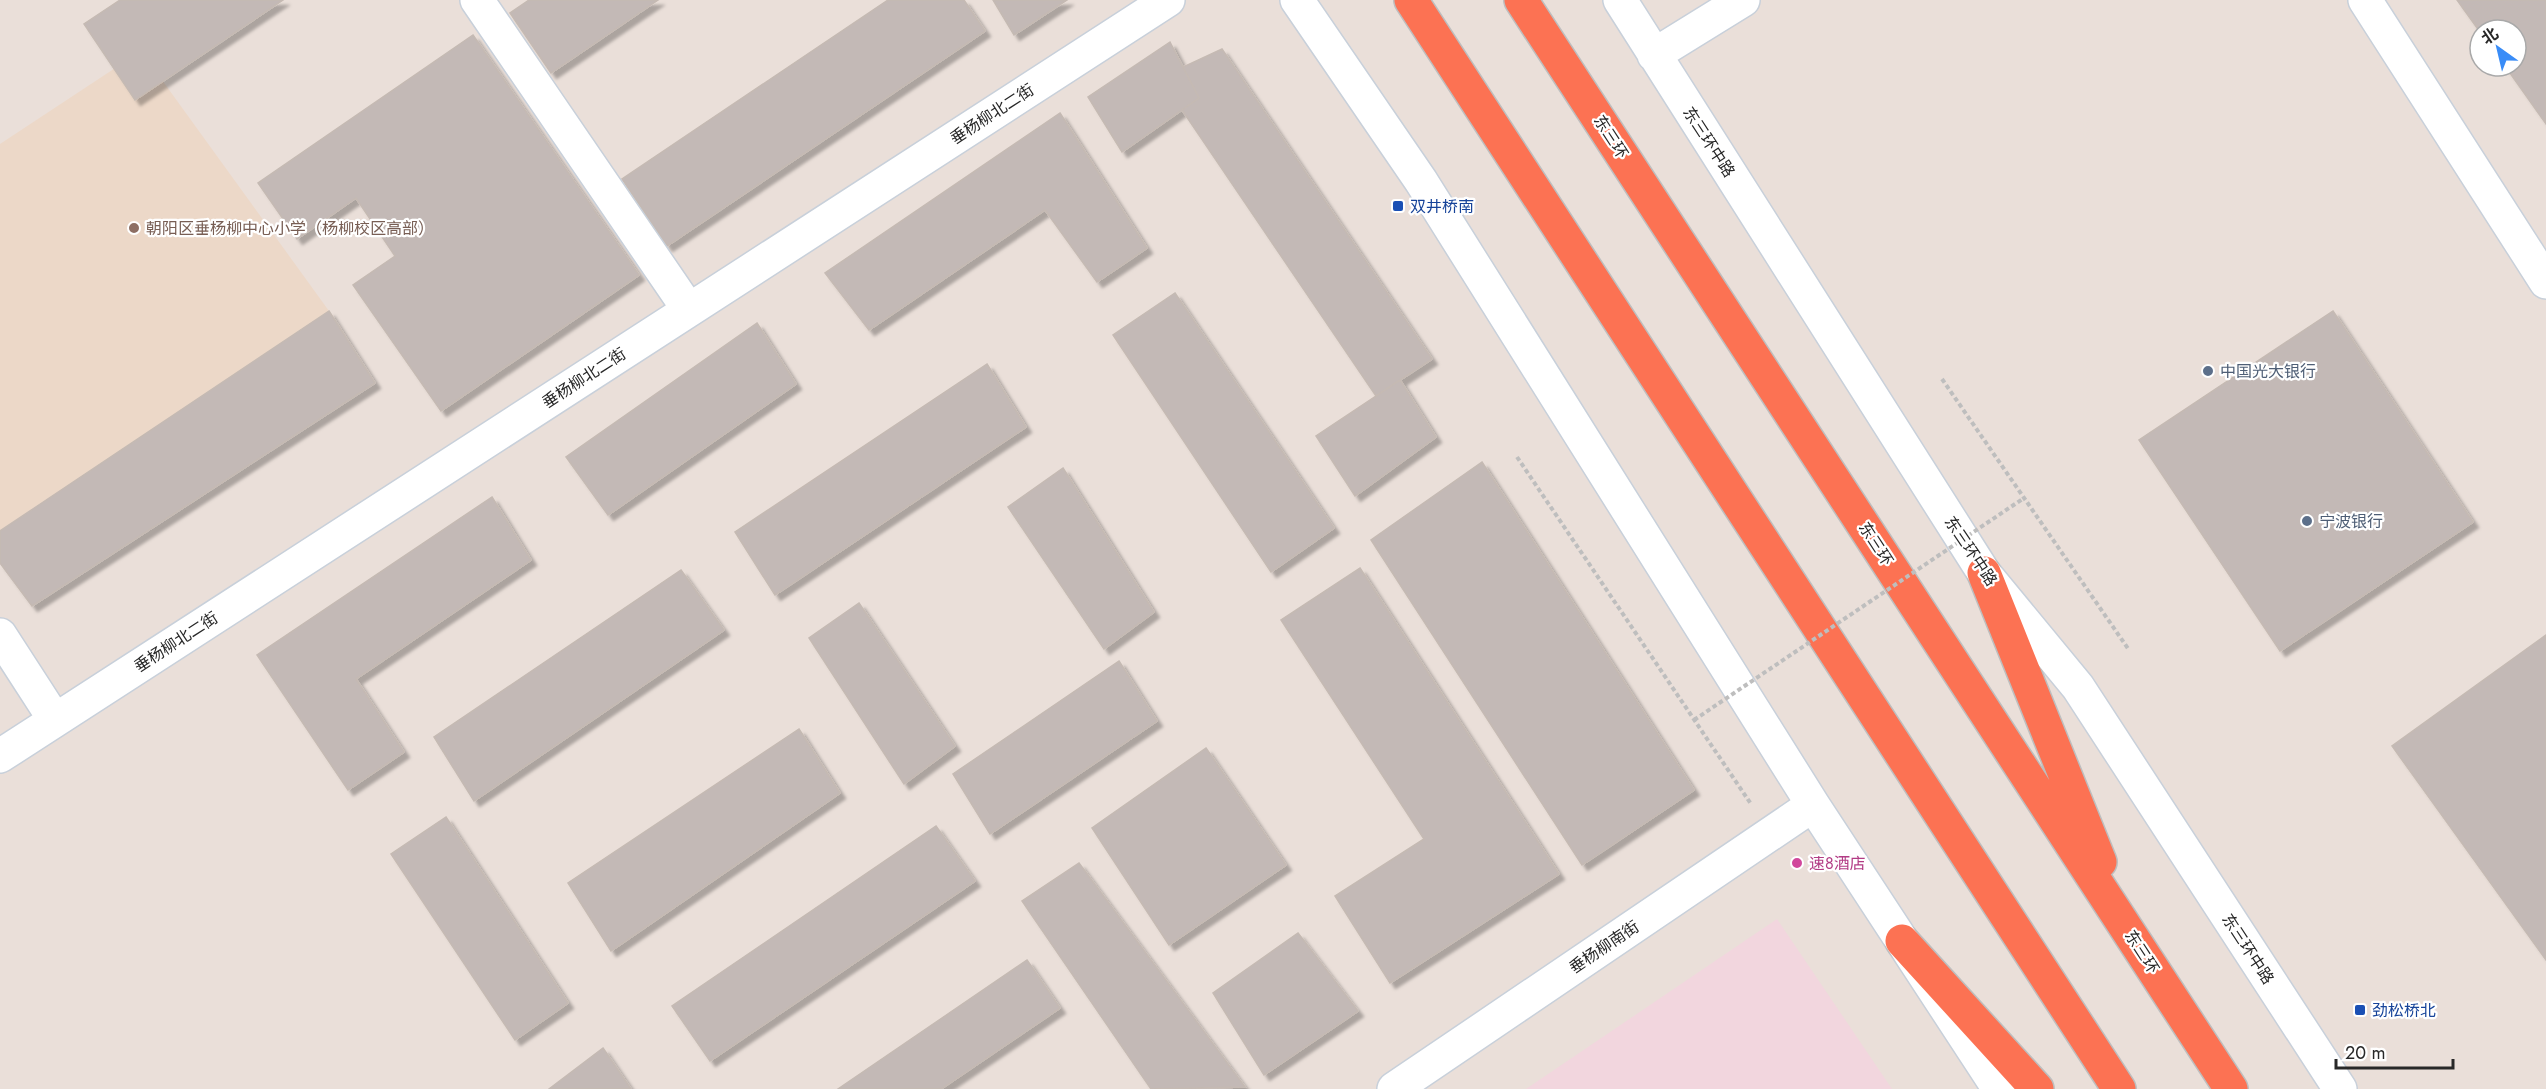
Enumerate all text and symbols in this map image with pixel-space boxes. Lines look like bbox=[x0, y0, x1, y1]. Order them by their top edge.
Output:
north arrow bbox=[2468, 18, 2528, 78]
text: 北 bbox=[2477, 22, 2503, 50]
street label: 垂杨柳北二街 bbox=[945, 78, 1039, 150]
street label: 东三环中路 bbox=[1678, 102, 1740, 182]
street label: 东三环 bbox=[1588, 111, 1634, 163]
place label: 双井桥南 bbox=[1410, 195, 1474, 218]
marker: 双井桥南 bbox=[1391, 199, 1405, 213]
place label: 朝阳区垂杨柳中心小学（杨柳校区高部） bbox=[146, 217, 434, 240]
marker: 朝阳区垂杨柳中心小学（杨柳校区高部） bbox=[127, 221, 141, 235]
street label: 垂杨柳北二街 bbox=[537, 342, 631, 414]
place label: 中国光大银行 bbox=[2220, 360, 2316, 383]
marker: 中国光大银行 bbox=[2201, 364, 2215, 378]
place label: 宁波银行 bbox=[2319, 510, 2383, 533]
street label: 东三环中路 bbox=[1939, 511, 2003, 591]
marker: 宁波银行 bbox=[2300, 514, 2314, 528]
street label: 东三环 bbox=[1853, 518, 1899, 570]
street label: 垂杨柳北二街 bbox=[129, 606, 223, 678]
place label: 速8酒店 bbox=[1809, 852, 1866, 875]
marker: 速8酒店 bbox=[1790, 856, 1804, 870]
street label: 东三环中路 bbox=[2217, 909, 2279, 989]
street label: 垂杨柳南街 bbox=[1564, 915, 1644, 979]
street label: 东三环 bbox=[2119, 926, 2165, 978]
place label: 劲松桥北 bbox=[2372, 999, 2436, 1022]
marker: 劲松桥北 bbox=[2353, 1003, 2367, 1017]
scale bar bbox=[2336, 1032, 2453, 1070]
text: 20 m bbox=[2345, 1040, 2385, 1066]

